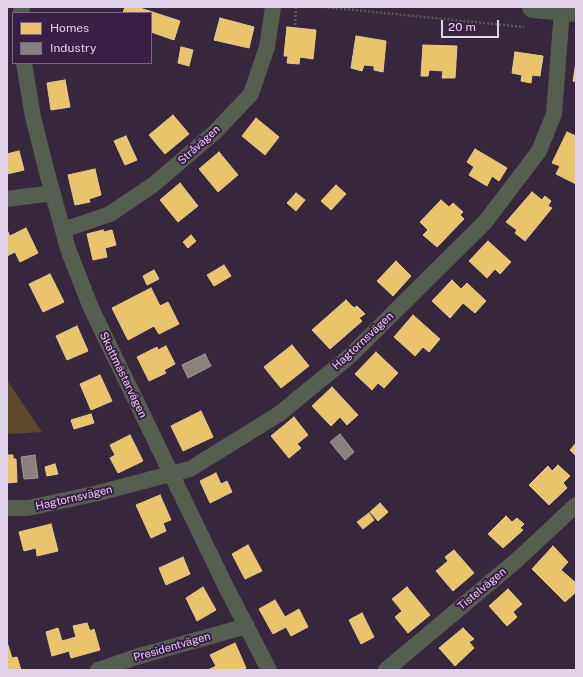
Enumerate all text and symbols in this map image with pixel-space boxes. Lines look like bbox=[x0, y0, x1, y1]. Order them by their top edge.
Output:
legend bbox=[12, 12, 152, 64]
scale bar bbox=[443, 12, 501, 38]
text: 20 m bbox=[448, 20, 476, 34]
text: Homes bbox=[50, 21, 89, 35]
text: Industry bbox=[50, 41, 96, 55]
street label: Stråvägen bbox=[175, 123, 223, 167]
street label: Hagtornsvägen bbox=[330, 309, 396, 373]
street label: Skattmästarvägen bbox=[97, 330, 149, 420]
street label: Hagtornsvägen bbox=[34, 483, 114, 513]
street label: Tistelvägen bbox=[455, 565, 509, 613]
street label: Presidentvägen bbox=[132, 630, 212, 664]

